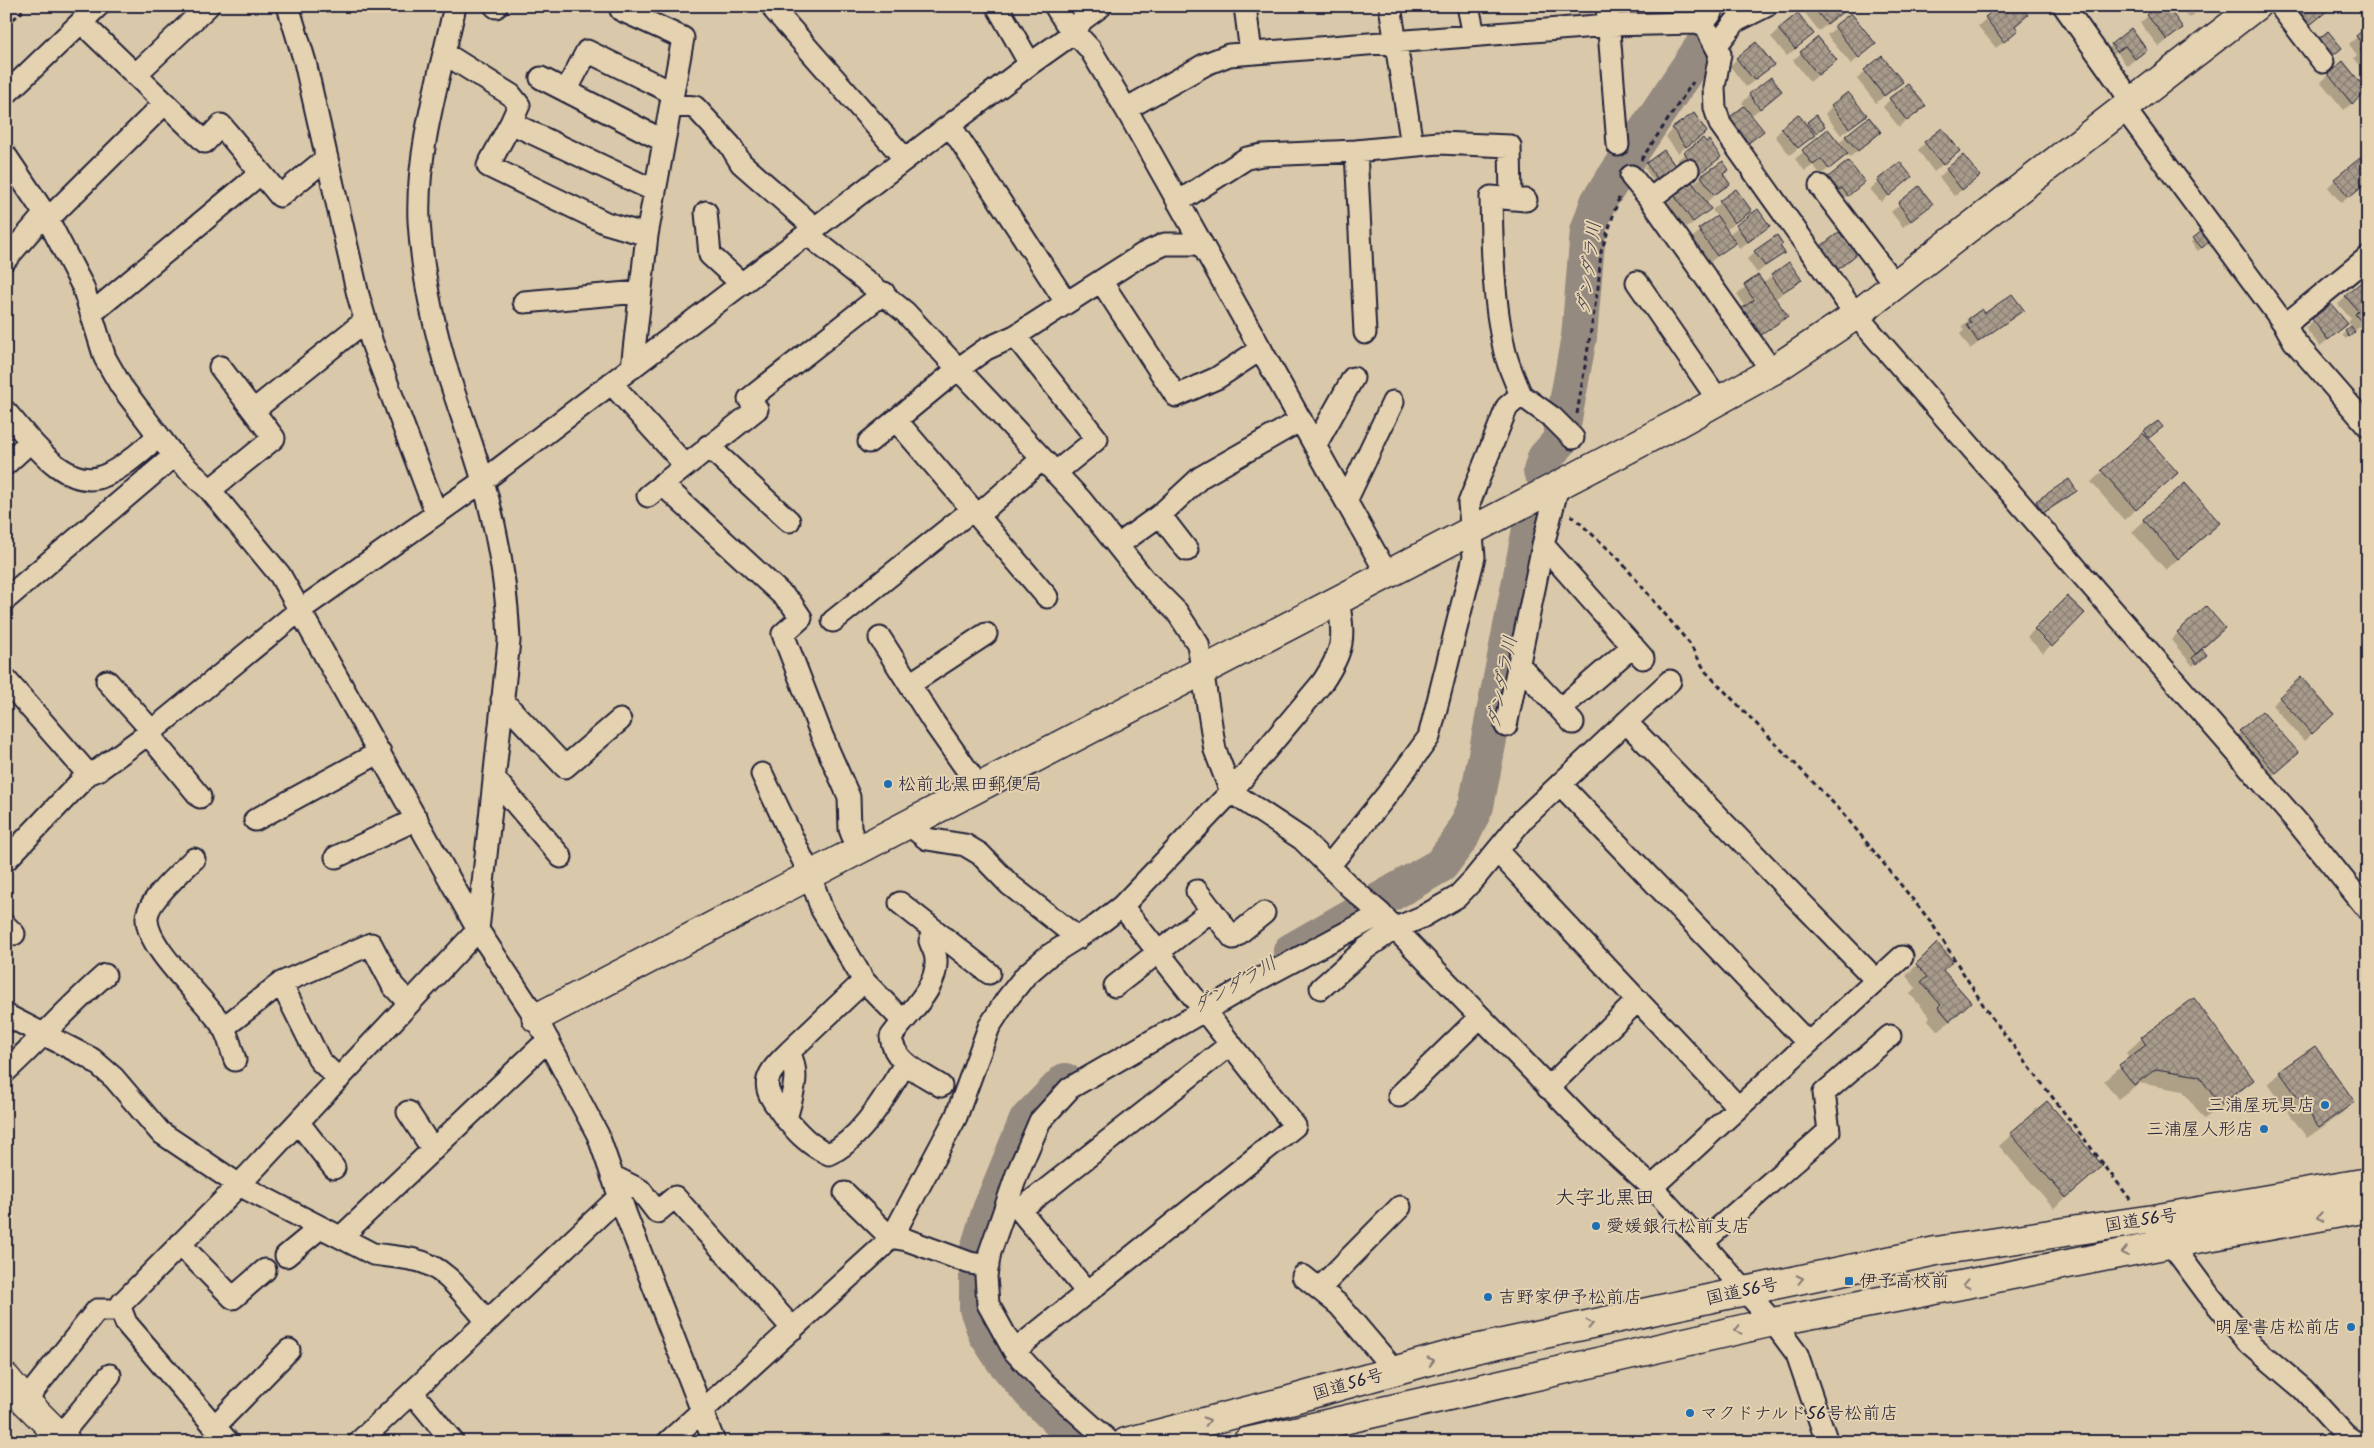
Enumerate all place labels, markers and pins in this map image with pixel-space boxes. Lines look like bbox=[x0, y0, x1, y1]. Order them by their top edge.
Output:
place label: 松前北黒田郵便局 bbox=[898, 771, 1042, 800]
marker: 松前北黒田郵便局 bbox=[882, 778, 894, 790]
place label: 三浦屋玩具店 bbox=[2207, 1092, 2315, 1121]
marker: 三浦屋玩具店 bbox=[2319, 1099, 2331, 1111]
place label: 三浦屋人形店 bbox=[2146, 1116, 2254, 1145]
marker: 三浦屋人形店 bbox=[2258, 1123, 2270, 1135]
place label: 愛媛銀行松前支店 bbox=[1606, 1213, 1750, 1242]
marker: 愛媛銀行松前支店 bbox=[1590, 1220, 1602, 1232]
place label: 伊予高校前 bbox=[1859, 1268, 1949, 1297]
marker: 伊予高校前 bbox=[1843, 1275, 1855, 1287]
place label: 吉野家伊予松前店 bbox=[1498, 1284, 1642, 1313]
marker: 吉野家伊予松前店 bbox=[1482, 1291, 1494, 1303]
place label: 明屋書店松前店 bbox=[2215, 1314, 2341, 1343]
marker: 明屋書店松前店 bbox=[2345, 1321, 2357, 1333]
place label: マクドナルド56号松前店 bbox=[1700, 1400, 1898, 1429]
marker: マクドナルド56号松前店 bbox=[1684, 1407, 1696, 1419]

